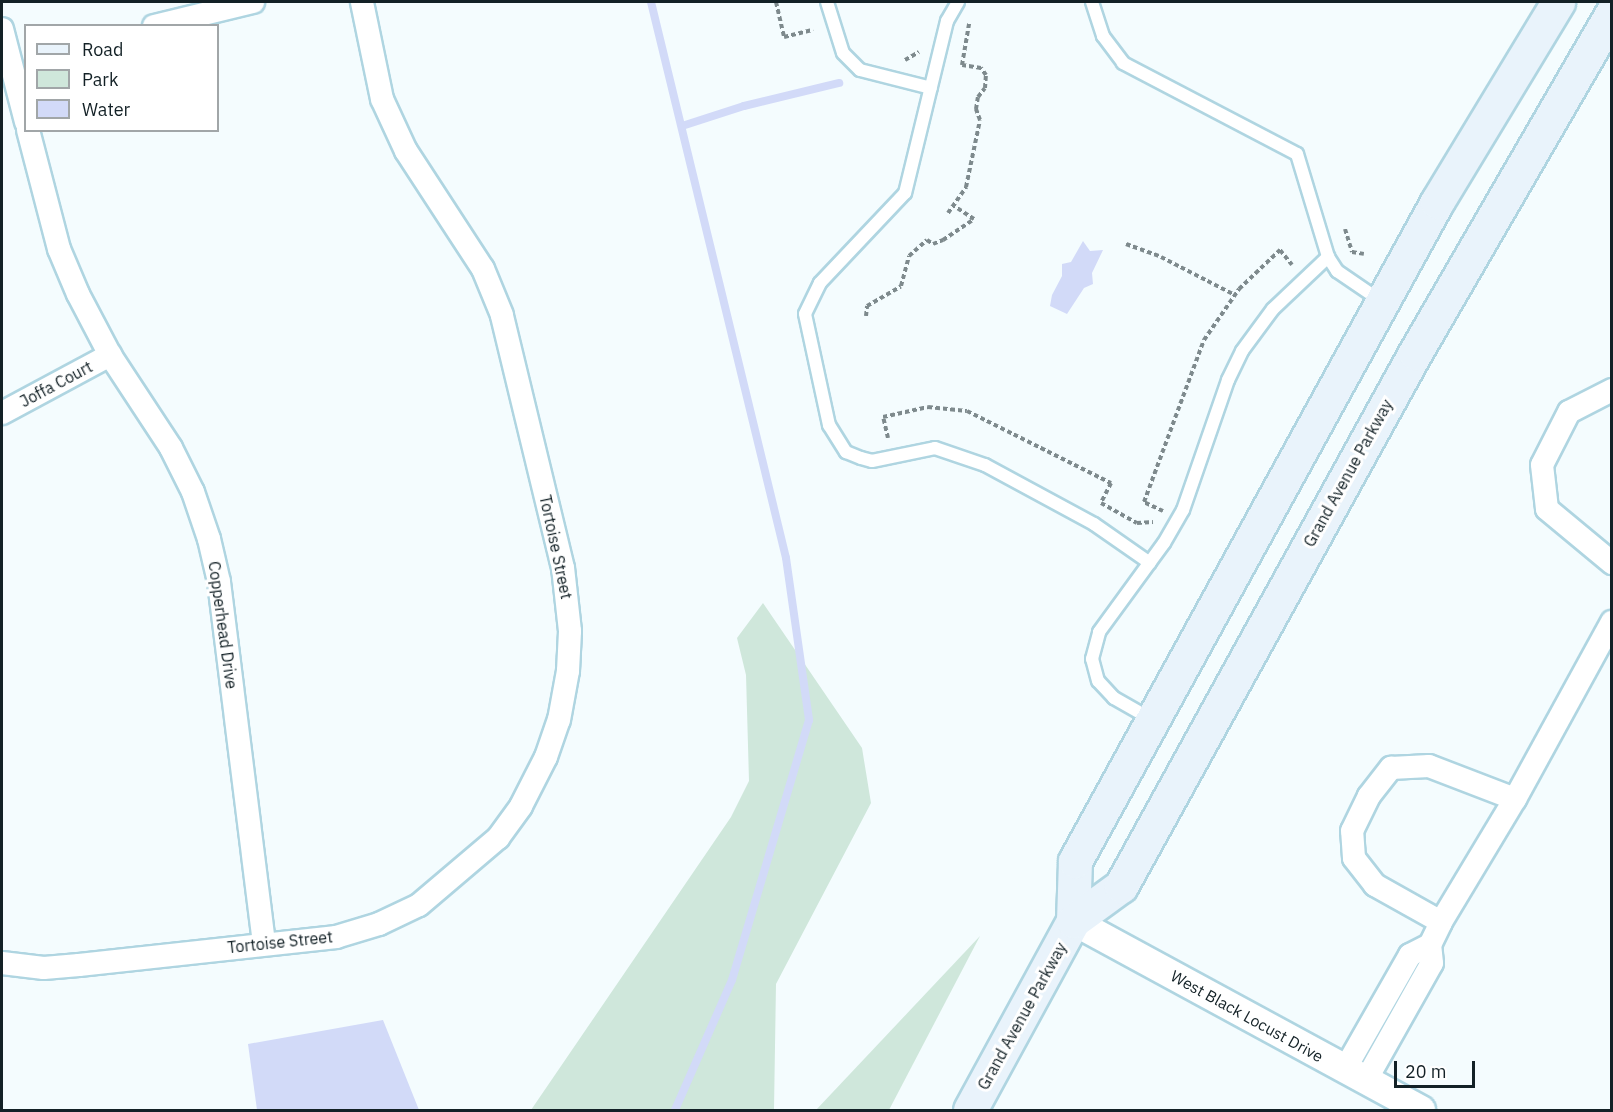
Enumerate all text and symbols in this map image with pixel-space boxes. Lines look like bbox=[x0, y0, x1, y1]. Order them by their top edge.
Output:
legend bbox=[24, 24, 219, 132]
text: Road bbox=[82, 38, 123, 61]
text: Park bbox=[82, 68, 118, 91]
text: Water bbox=[82, 98, 130, 121]
street label: Joffa Court bbox=[17, 357, 95, 411]
street label: Grand Avenue Parkway bbox=[1299, 396, 1397, 550]
street label: Tortoise Street bbox=[536, 493, 576, 601]
street label: Copperhead Drive bbox=[205, 560, 241, 690]
street label: Tortoise Street bbox=[226, 927, 334, 957]
street label: Grand Avenue Parkway bbox=[973, 939, 1071, 1093]
street label: West Black Locust Drive bbox=[1167, 966, 1327, 1066]
scale bar bbox=[1397, 1049, 1478, 1087]
text: 20 m bbox=[1405, 1060, 1447, 1083]

